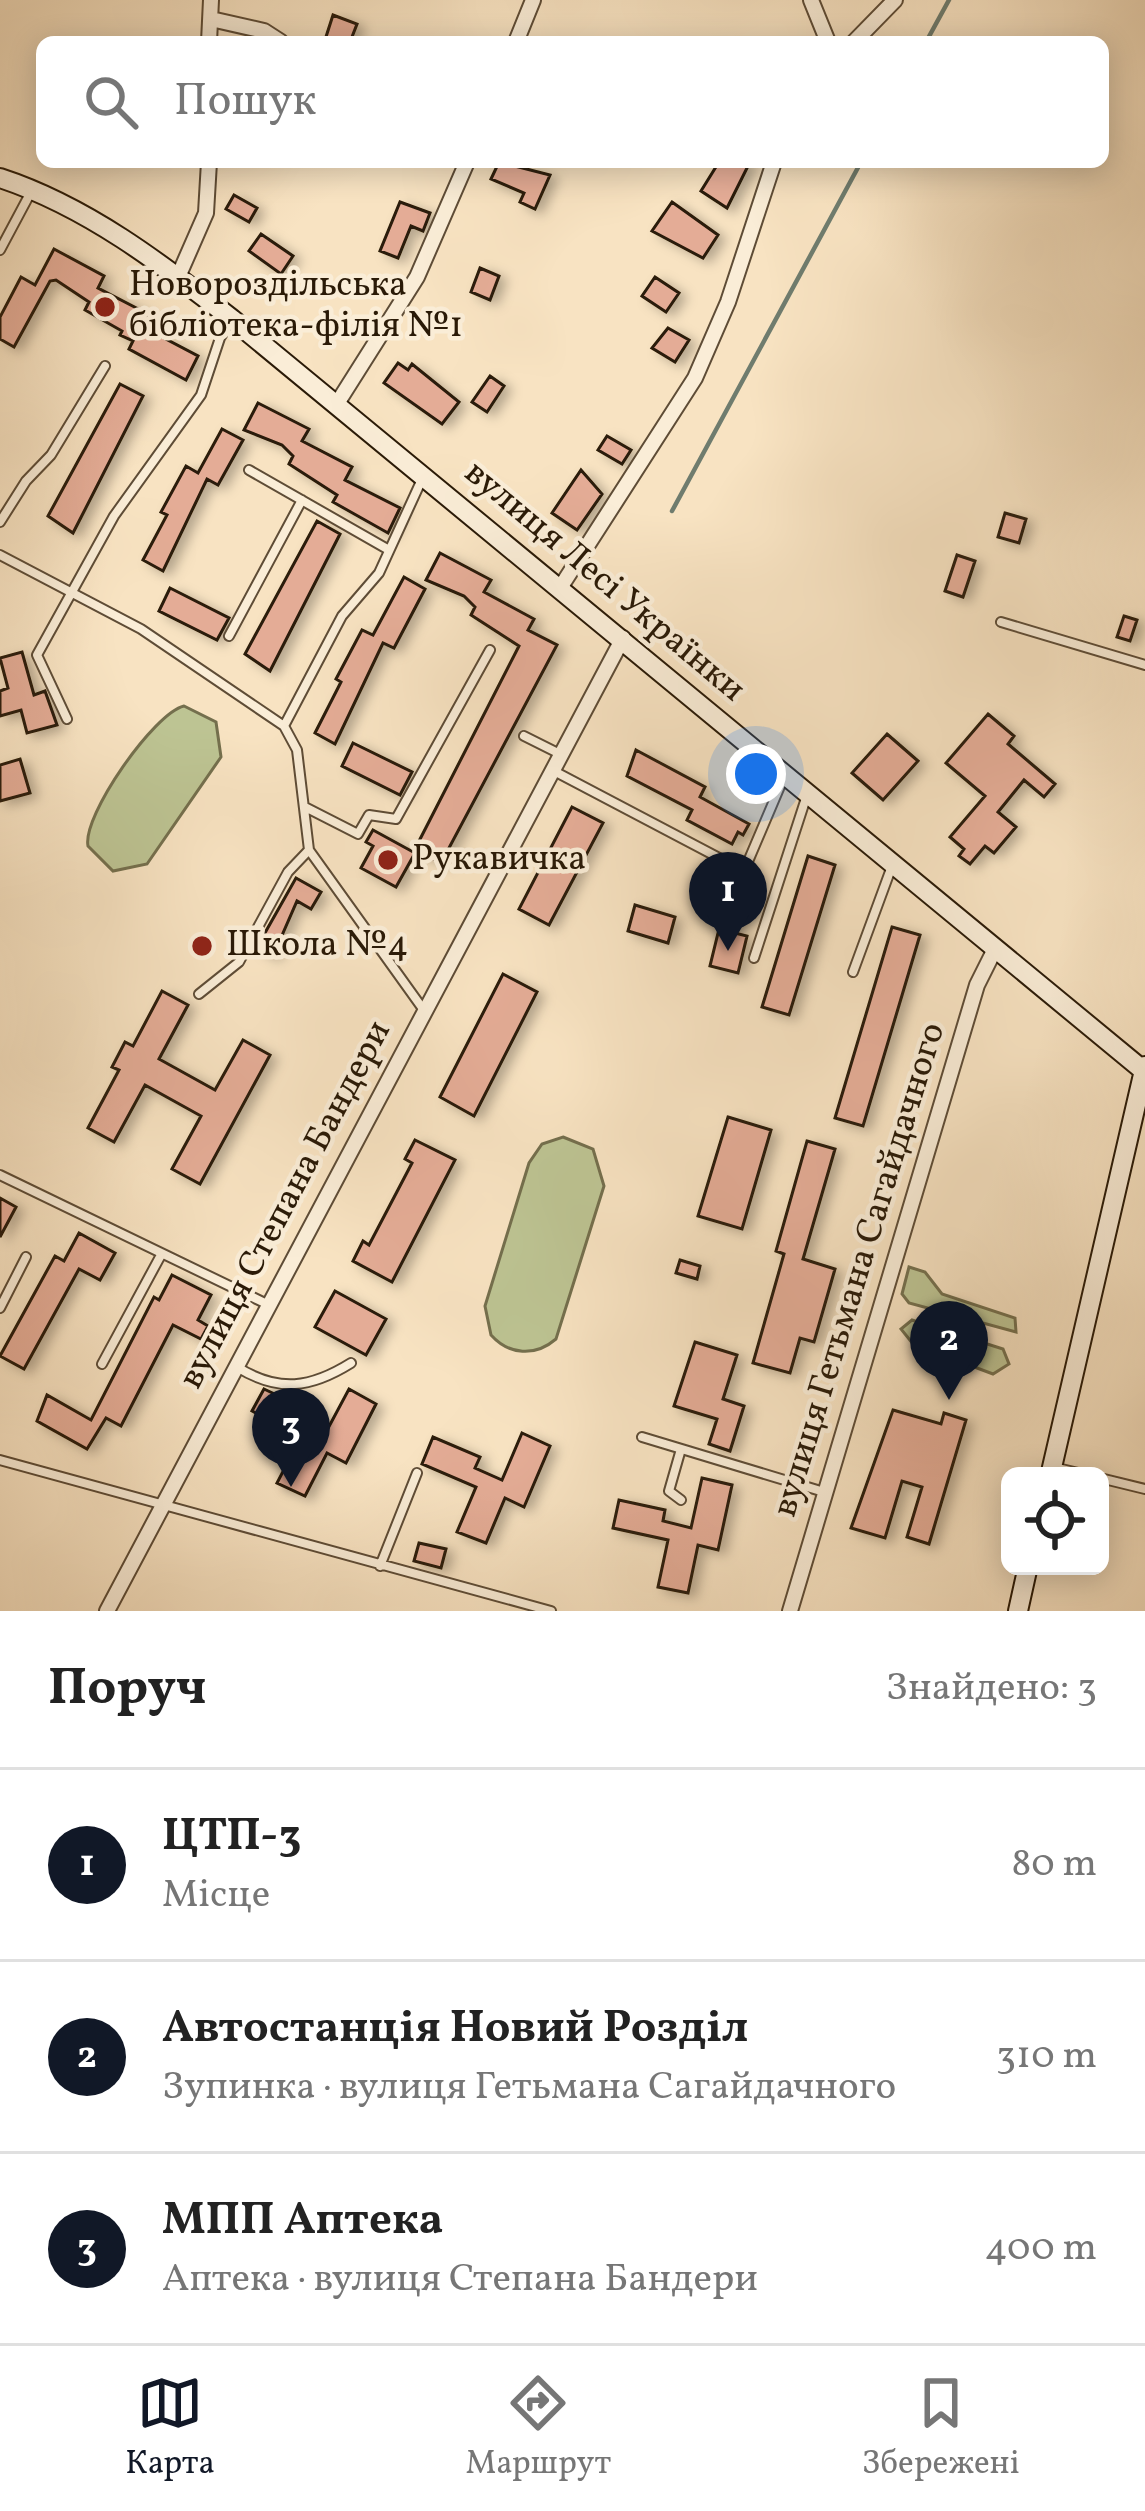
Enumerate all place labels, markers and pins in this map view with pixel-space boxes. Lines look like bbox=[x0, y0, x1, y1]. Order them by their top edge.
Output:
place label: Новороздільська бібліотека-філія №1 bbox=[129, 261, 463, 352]
marker: Новороздільська бібліотека-філія №1 bbox=[92, 294, 118, 320]
place label: Рукавичка bbox=[412, 835, 586, 885]
marker: Рукавичка bbox=[375, 847, 401, 873]
pin: 1 bbox=[689, 852, 767, 951]
place label: Школа №4 bbox=[226, 921, 408, 971]
marker: Школа №4 bbox=[189, 933, 215, 959]
pin: 2 bbox=[910, 1301, 988, 1400]
pin: 3 bbox=[252, 1388, 330, 1487]

